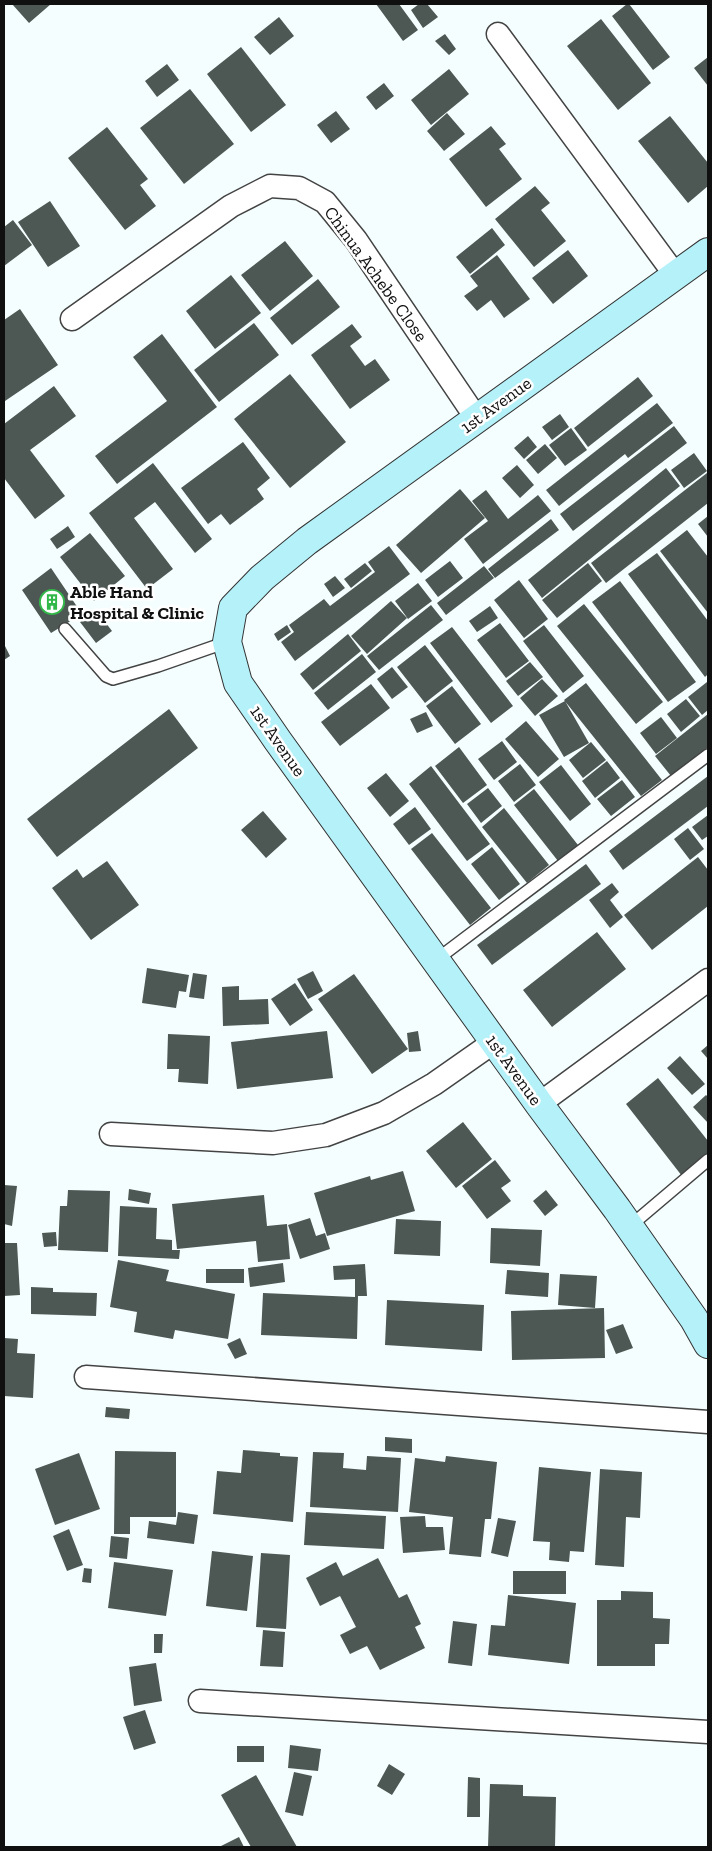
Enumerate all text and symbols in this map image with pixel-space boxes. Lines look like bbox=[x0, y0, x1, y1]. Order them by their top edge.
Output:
street label: Chinua Achebe Close bbox=[320, 202, 432, 346]
street label: 1st Avenue bbox=[456, 372, 536, 438]
place label: Able Hand Hospital & Clinic bbox=[70, 581, 205, 624]
building icon: Able Hand Hospital & Clinic bbox=[39, 589, 65, 615]
street label: 1st Avenue bbox=[245, 701, 311, 781]
street label: 1st Avenue bbox=[481, 1030, 547, 1110]

